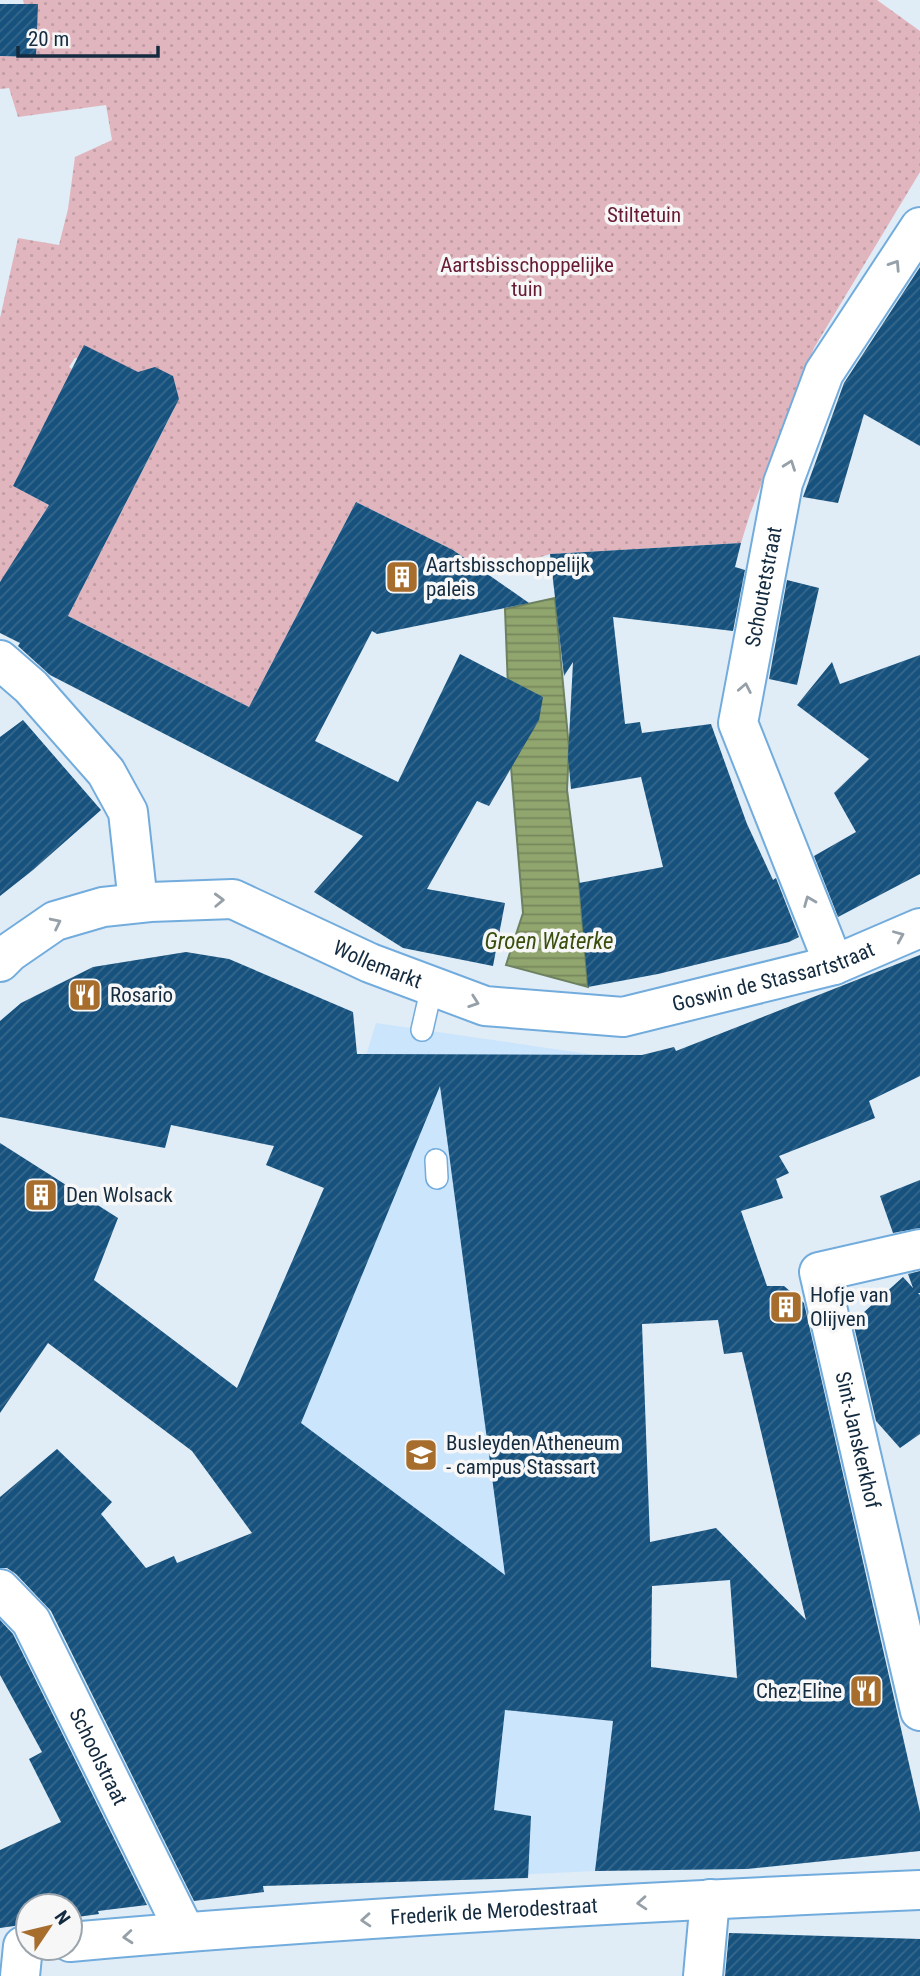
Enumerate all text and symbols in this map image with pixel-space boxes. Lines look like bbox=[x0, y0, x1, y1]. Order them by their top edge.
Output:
scale bar bbox=[18, 14, 158, 58]
text: 20 m bbox=[28, 27, 69, 51]
park label: Stiltetuin bbox=[607, 203, 681, 227]
park label: Aartsbisschoppelijke tuin bbox=[440, 253, 614, 301]
one-way arrow bbox=[887, 259, 900, 272]
one-way arrow bbox=[782, 459, 796, 471]
street label: Schoutetstraat bbox=[741, 525, 787, 649]
place label: Aartsbisschoppelijk paleis bbox=[426, 553, 590, 601]
building icon: Aartsbisschoppelijk paleis bbox=[383, 558, 421, 596]
one-way arrow bbox=[737, 682, 752, 694]
one-way arrow bbox=[214, 892, 224, 908]
one-way arrow bbox=[803, 896, 817, 908]
one-way arrow bbox=[48, 918, 61, 931]
water label: Groen Waterke bbox=[485, 928, 613, 955]
one-way arrow bbox=[893, 931, 905, 945]
street label: Wollemarkt bbox=[329, 936, 425, 993]
street label: Goswin de Stassartstraat bbox=[670, 937, 878, 1016]
restaurant icon: Rosario bbox=[66, 976, 104, 1014]
place label: Rosario bbox=[110, 983, 173, 1007]
one-way arrow bbox=[468, 993, 480, 1007]
building icon: Den Wolsack bbox=[22, 1176, 60, 1214]
place label: Den Wolsack bbox=[66, 1183, 173, 1207]
place label: Hofje van Olijven bbox=[810, 1283, 889, 1331]
building icon: Hofje van Olijven bbox=[767, 1288, 805, 1326]
street label: Sint-Janskerkhof bbox=[830, 1369, 885, 1511]
place label: Busleyden Atheneum - campus Stassart bbox=[446, 1431, 620, 1479]
school or university icon: Busleyden Atheneum - campus Stassart bbox=[402, 1436, 440, 1474]
restaurant icon: Chez Eline bbox=[847, 1672, 885, 1710]
place label: Chez Eline bbox=[756, 1679, 842, 1703]
street label: Schoolstraat bbox=[64, 1704, 132, 1809]
north arrow bbox=[14, 1892, 84, 1962]
street label: Frederik de Merodestraat bbox=[389, 1893, 598, 1930]
one-way arrow bbox=[636, 1896, 647, 1911]
text: N bbox=[50, 1906, 75, 1929]
one-way arrow bbox=[360, 1913, 371, 1928]
one-way arrow bbox=[122, 1929, 133, 1944]

